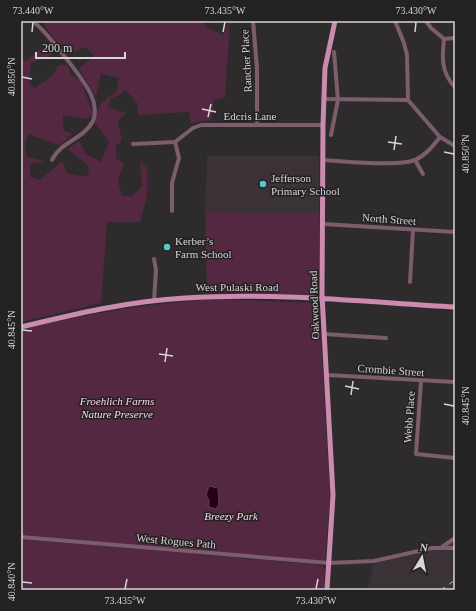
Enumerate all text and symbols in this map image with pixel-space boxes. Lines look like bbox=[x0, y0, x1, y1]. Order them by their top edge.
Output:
text: 73.440°W bbox=[13, 5, 54, 16]
text: 73.435°W bbox=[205, 5, 246, 16]
text: 73.430°W bbox=[396, 5, 437, 16]
street label: Rancher Place bbox=[238, 29, 254, 93]
scale bar bbox=[36, 34, 125, 60]
text: 200 m bbox=[42, 41, 73, 55]
text: 40.850°N bbox=[6, 58, 17, 96]
street label: Edcris Lane bbox=[224, 110, 277, 122]
text: 40.850°N bbox=[460, 135, 471, 173]
place label: Jefferson Primary School bbox=[271, 172, 340, 197]
marker: Jefferson Primary School bbox=[258, 179, 268, 189]
street label: North Street bbox=[362, 211, 416, 227]
place label: Kerber’s Farm School bbox=[175, 235, 232, 260]
marker: Kerber’s Farm School bbox=[162, 242, 172, 252]
street label: Oakwood Road bbox=[307, 270, 321, 340]
street label: West Pulaski Road bbox=[196, 281, 279, 293]
text: 40.845°N bbox=[6, 311, 17, 349]
street label: Crombie Street bbox=[357, 362, 425, 378]
text: 40.845°N bbox=[460, 387, 471, 425]
street label: Webb Place bbox=[401, 391, 417, 443]
park label: Froehlich Farms Nature Preserve bbox=[79, 395, 154, 420]
park label: Breezy Park bbox=[204, 510, 259, 522]
street label: West Rogues Path bbox=[136, 532, 217, 550]
north arrow bbox=[402, 537, 442, 577]
text: N bbox=[419, 541, 429, 554]
text: 40.840°N bbox=[6, 563, 17, 601]
text: 73.435°W bbox=[105, 595, 146, 606]
text: 73.430°W bbox=[296, 595, 337, 606]

